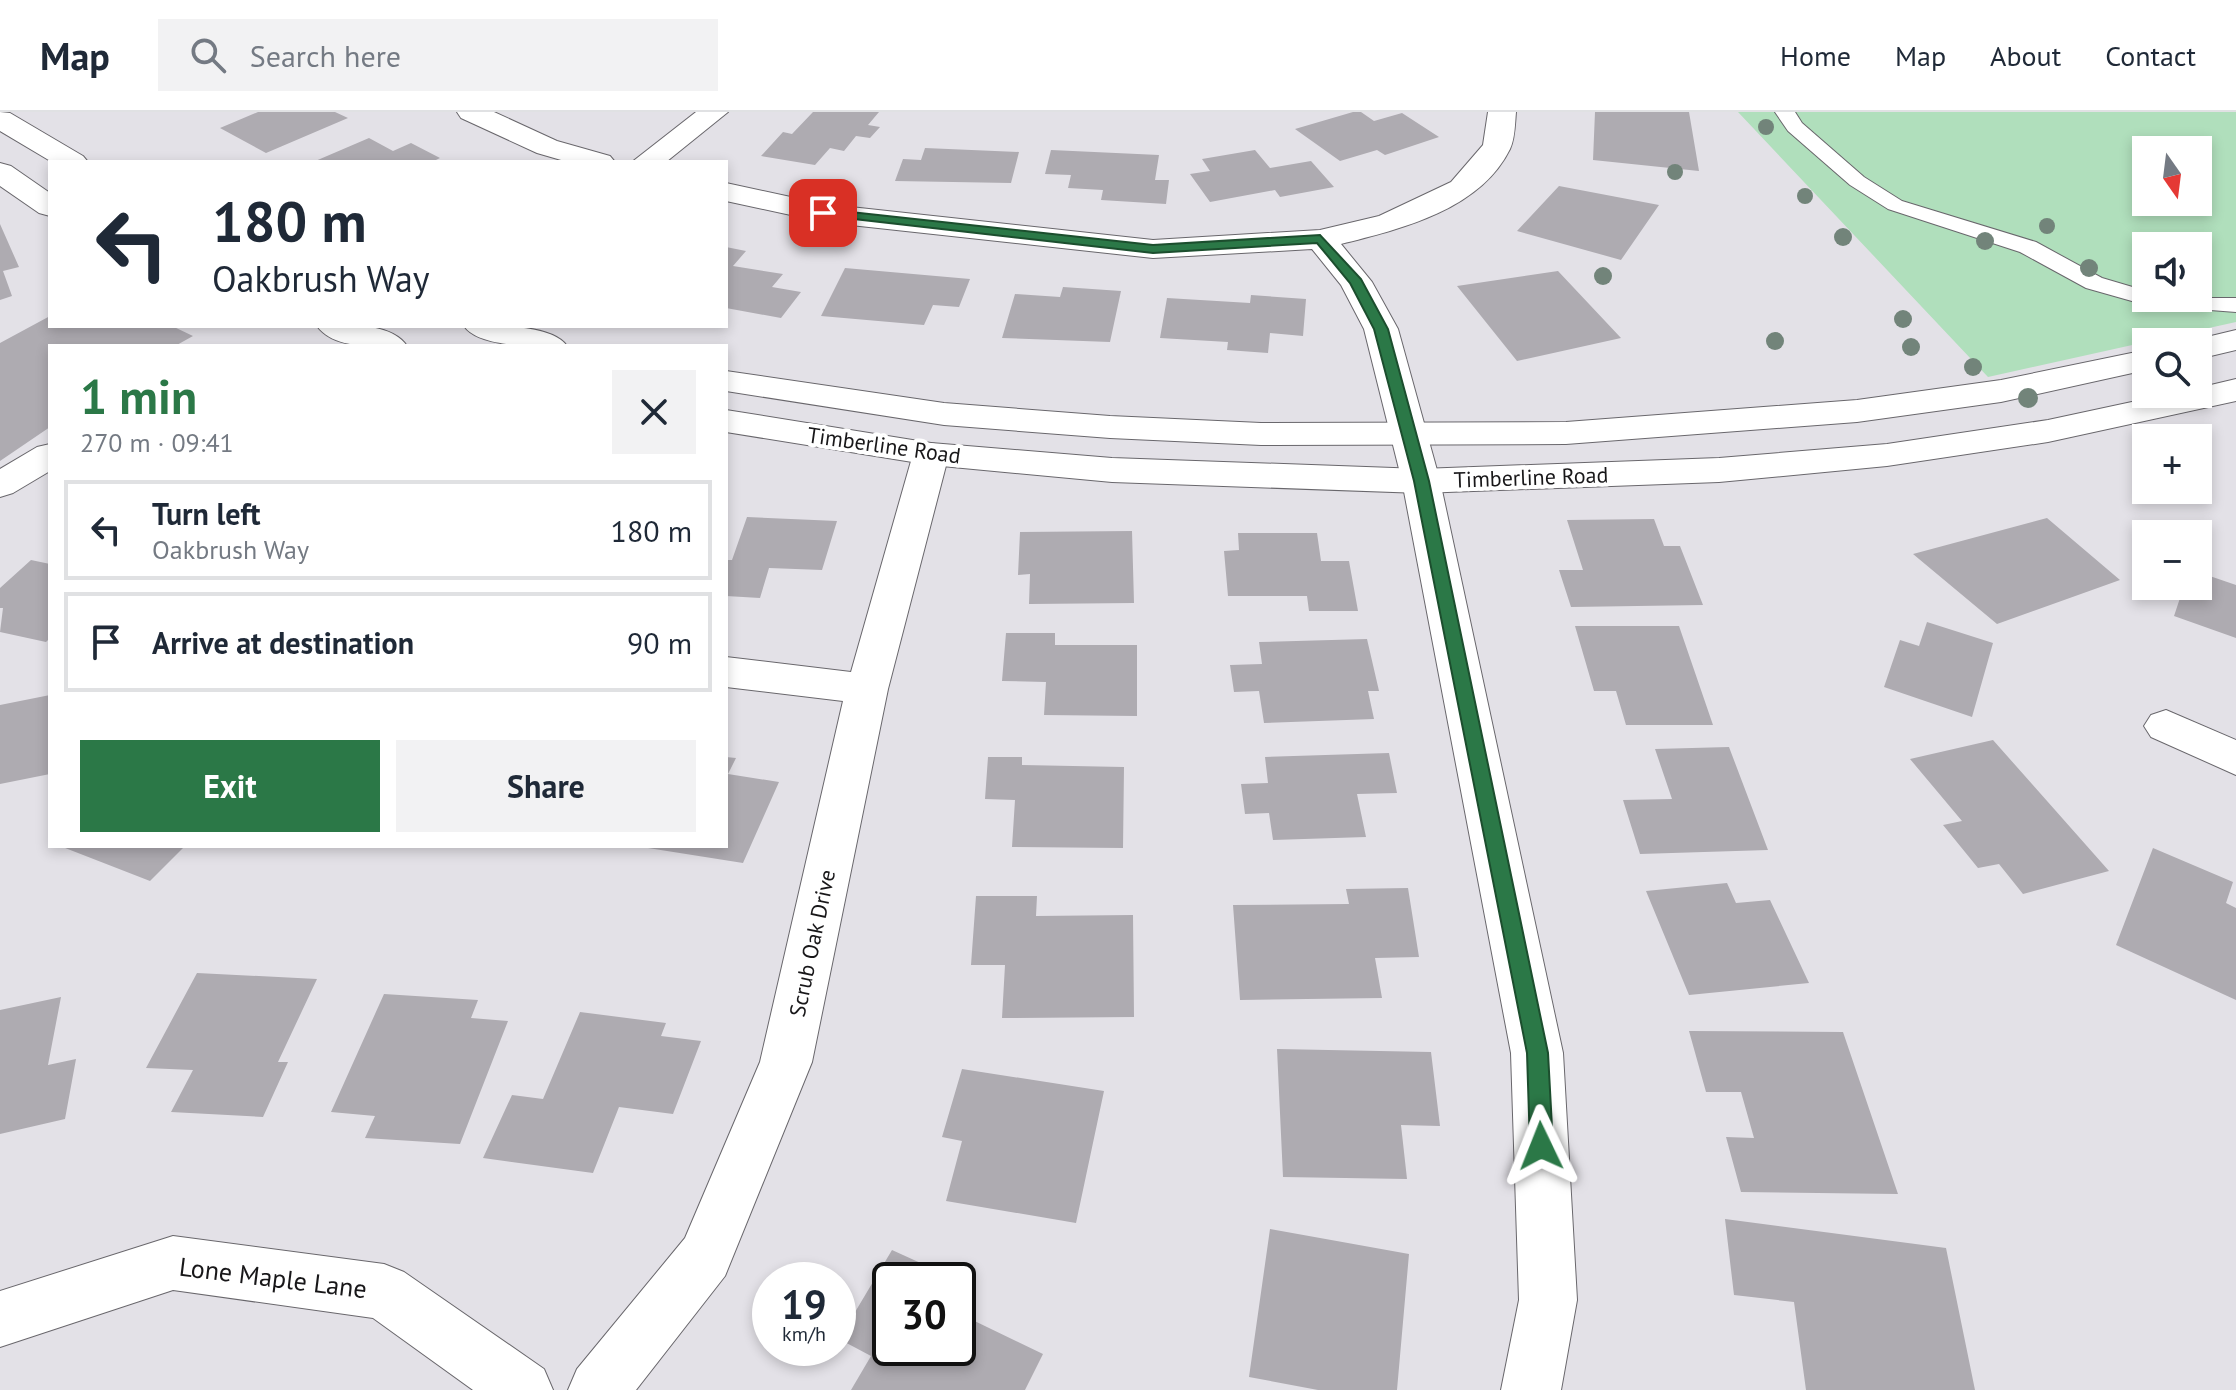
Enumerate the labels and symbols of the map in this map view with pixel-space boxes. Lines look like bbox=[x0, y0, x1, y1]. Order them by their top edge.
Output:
north arrow bbox=[2132, 136, 2212, 216]
pin bbox=[789, 179, 857, 247]
street label: Timberline Road bbox=[806, 420, 962, 470]
street label: Timberline Road bbox=[1453, 460, 1609, 494]
street label: Scrub Oak Drive bbox=[783, 867, 841, 1019]
position arrow bbox=[1499, 1104, 1583, 1188]
street label: Lone Maple Lane bbox=[177, 1250, 369, 1305]
speed limit sign: 30 bbox=[872, 1262, 976, 1366]

